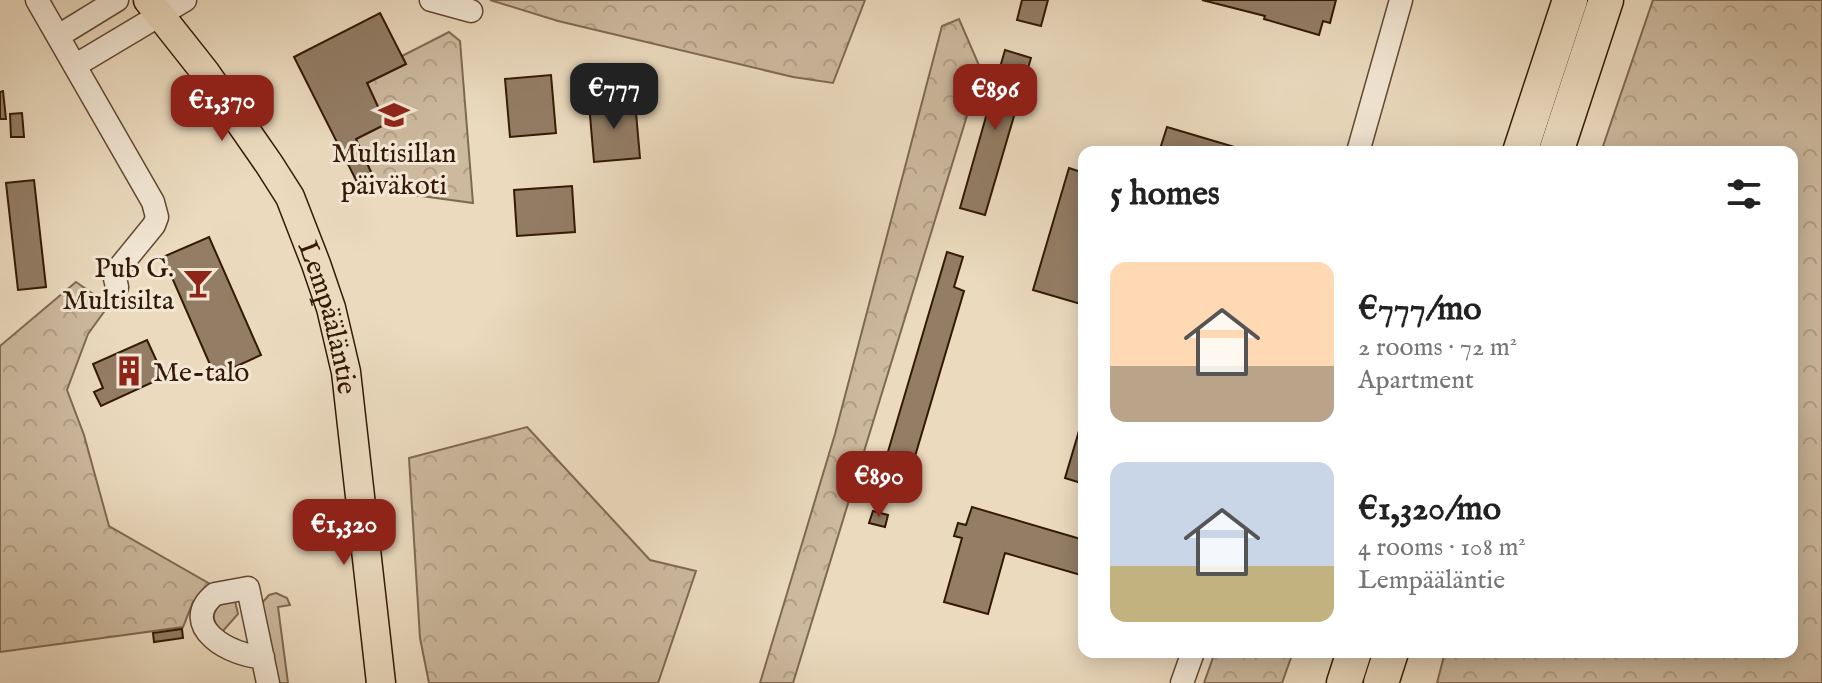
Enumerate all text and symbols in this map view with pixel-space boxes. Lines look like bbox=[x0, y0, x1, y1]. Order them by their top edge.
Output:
pin: €777 bbox=[567, 63, 661, 131]
pin: €896 bbox=[948, 64, 1042, 132]
text: €777 bbox=[588, 72, 640, 105]
text: €896 bbox=[971, 73, 1019, 106]
pin: €1,370 bbox=[157, 75, 287, 143]
text: €1,370 bbox=[189, 84, 255, 117]
school or university icon: Multisillan päiväkoti bbox=[377, 98, 411, 132]
place label: Multisillan päiväkoti bbox=[331, 137, 457, 204]
icon: filters bbox=[1722, 172, 1766, 216]
text: 5 homes bbox=[1110, 173, 1220, 216]
street label: Lempääläntie bbox=[289, 236, 363, 396]
place label: Pub G. Multisilta bbox=[62, 252, 175, 319]
bar icon: Pub G. Multisilta bbox=[181, 266, 215, 300]
text: €777/mo bbox=[1358, 288, 1482, 331]
icon: home bbox=[1174, 294, 1270, 390]
text: 2 rooms · 72 m² bbox=[1358, 331, 1517, 364]
building icon: Me-talo bbox=[112, 354, 146, 388]
place label: Me-talo bbox=[153, 356, 249, 391]
text: Apartment bbox=[1358, 364, 1474, 397]
pin: €890 bbox=[832, 451, 926, 519]
text: €890 bbox=[854, 460, 904, 493]
text: €1,320/mo bbox=[1358, 488, 1501, 531]
icon: home bbox=[1174, 494, 1270, 590]
pin: €1,320 bbox=[279, 499, 409, 567]
text: €1,320 bbox=[311, 508, 377, 541]
text: 4 rooms · 108 m² bbox=[1358, 531, 1526, 564]
text: Lempääläntie bbox=[1358, 564, 1505, 597]

